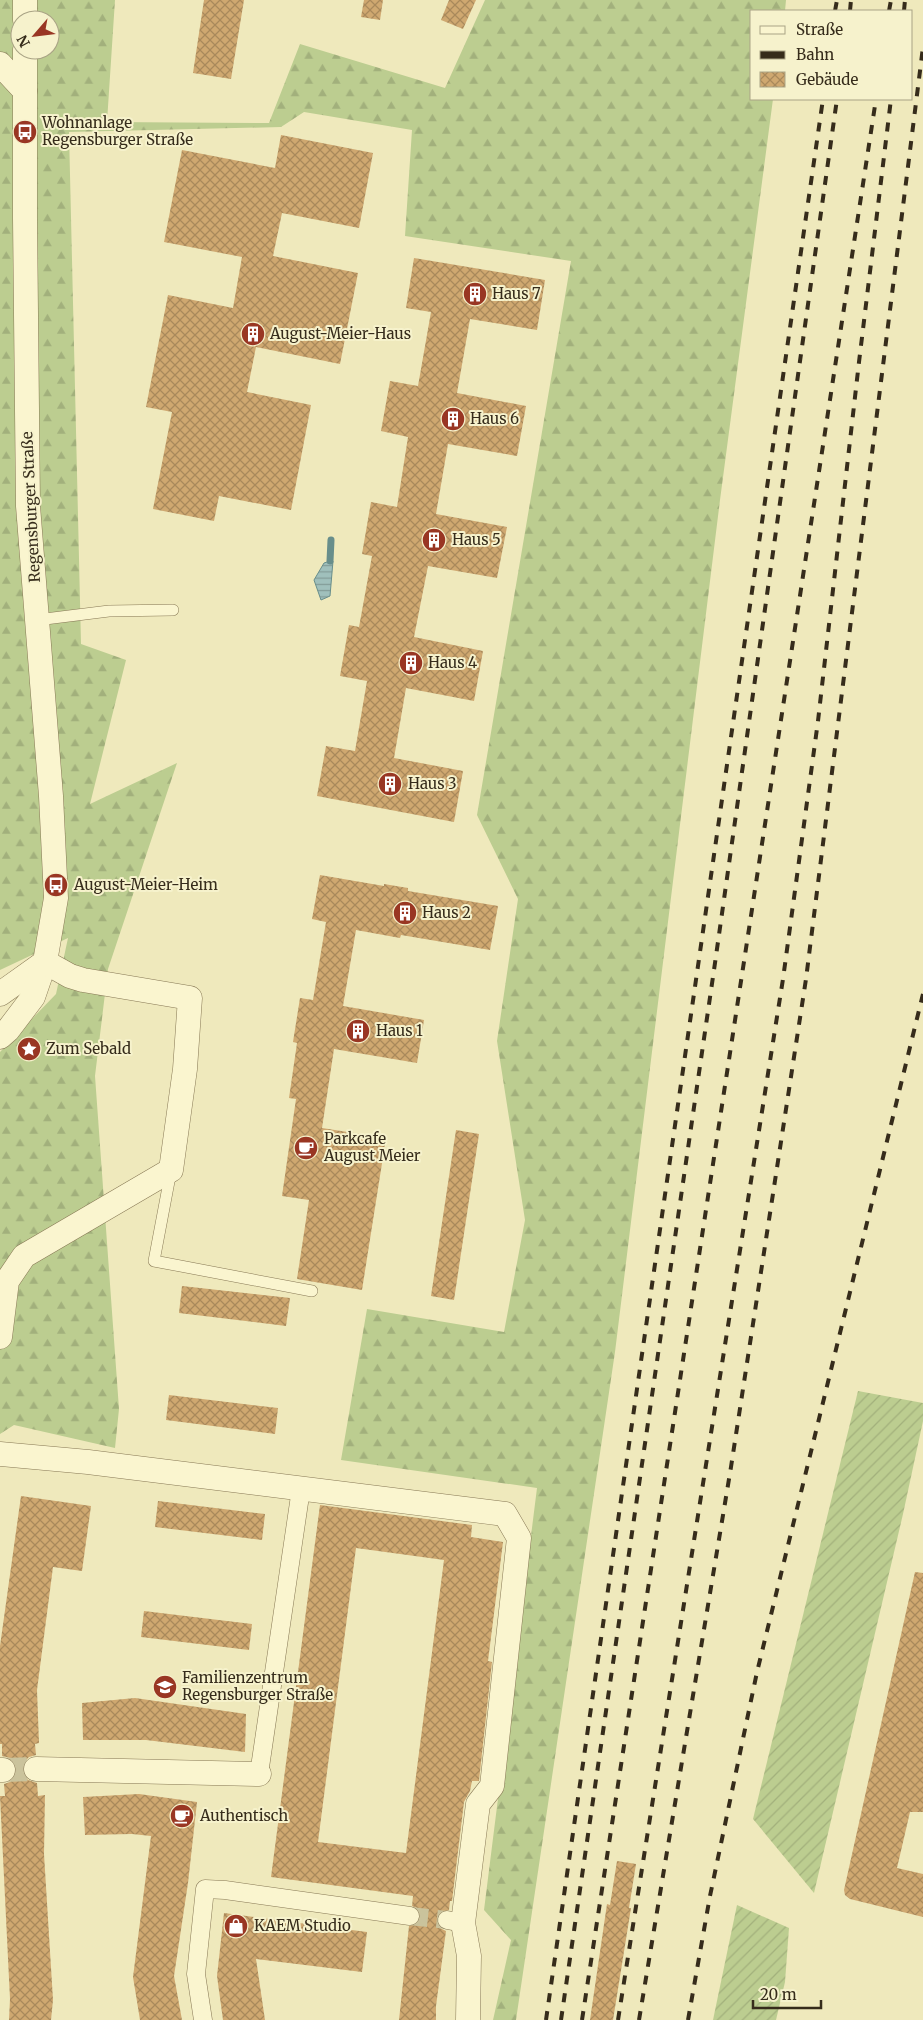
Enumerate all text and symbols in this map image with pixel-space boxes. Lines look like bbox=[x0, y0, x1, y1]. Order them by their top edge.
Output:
north arrow bbox=[10, 10, 60, 60]
legend bbox=[750, 10, 913, 100]
text: Straße bbox=[796, 20, 843, 39]
text: N bbox=[13, 32, 34, 50]
text: Bahn bbox=[796, 45, 834, 64]
text: Gebäude bbox=[796, 70, 859, 89]
place label: Wohnanlage Regensburger Straße bbox=[41, 113, 193, 149]
bus stop icon: Wohnanlage Regensburger Straße bbox=[12, 119, 38, 145]
building icon: Haus 7 bbox=[462, 281, 488, 307]
place label: Haus 7 bbox=[492, 284, 541, 303]
building icon: August-Meier-Haus bbox=[240, 321, 266, 347]
place label: August-Meier-Haus bbox=[269, 324, 411, 343]
building icon: Haus 6 bbox=[440, 406, 466, 432]
place label: Haus 6 bbox=[470, 409, 519, 428]
street label: Regensburger Straße bbox=[17, 431, 44, 583]
building icon: Haus 5 bbox=[421, 527, 447, 553]
place label: Haus 5 bbox=[452, 530, 501, 549]
building icon: Haus 4 bbox=[398, 650, 424, 676]
place label: Haus 4 bbox=[428, 653, 477, 672]
building icon: Haus 3 bbox=[377, 771, 403, 797]
place label: Haus 3 bbox=[408, 774, 457, 793]
bus stop icon: August-Meier-Heim bbox=[43, 872, 69, 898]
place label: August-Meier-Heim bbox=[73, 875, 218, 894]
building icon: Haus 2 bbox=[392, 900, 418, 926]
place label: Haus 2 bbox=[422, 903, 471, 922]
building icon: Haus 1 bbox=[345, 1018, 371, 1044]
place label: Haus 1 bbox=[376, 1021, 423, 1040]
place icon: Zum Sebald bbox=[16, 1036, 42, 1062]
place label: Zum Sebald bbox=[46, 1039, 131, 1058]
place label: Parkcafe August Meier bbox=[323, 1129, 421, 1165]
cafe icon: Parkcafe August Meier bbox=[293, 1135, 319, 1161]
place label: Familienzentrum Regensburger Straße bbox=[182, 1668, 333, 1704]
school or university icon: Familienzentrum Regensburger Straße bbox=[152, 1674, 178, 1700]
cafe icon: Authentisch bbox=[169, 1803, 195, 1829]
place label: Authentisch bbox=[199, 1806, 288, 1825]
shop icon: KAEM Studio bbox=[223, 1913, 249, 1939]
place label: KAEM Studio bbox=[254, 1916, 351, 1935]
scale bar bbox=[753, 1978, 820, 2010]
text: 20 m bbox=[760, 1985, 797, 2004]

